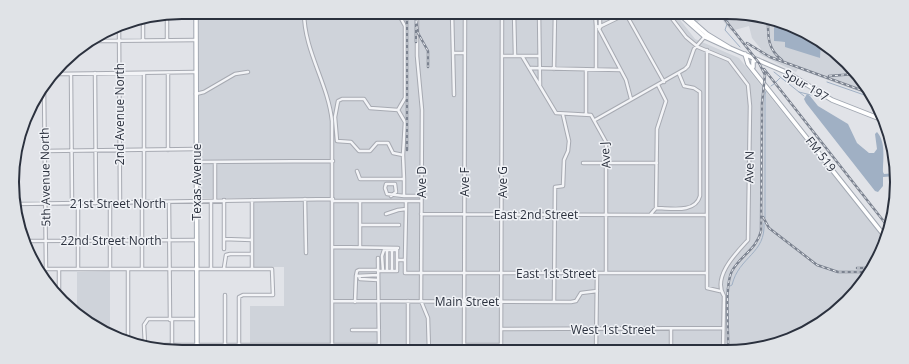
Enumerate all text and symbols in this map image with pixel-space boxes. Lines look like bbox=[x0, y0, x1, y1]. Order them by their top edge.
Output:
street label: 2nd Avenue North bbox=[111, 63, 128, 165]
street label: Spur 197 bbox=[780, 65, 832, 105]
street label: 5th Avenue North bbox=[36, 127, 54, 227]
street label: FM 519 bbox=[802, 133, 840, 175]
street label: Ave J bbox=[596, 141, 614, 169]
street label: Texas Avenue bbox=[188, 143, 205, 220]
street label: Ave N bbox=[740, 151, 758, 183]
street label: Ave D bbox=[413, 166, 430, 198]
street label: Ave G bbox=[494, 166, 511, 198]
street label: Ave F bbox=[456, 167, 473, 197]
street label: 21st Street North bbox=[70, 195, 166, 212]
street label: East 2nd Street bbox=[494, 206, 578, 223]
street label: 22nd Street North bbox=[61, 232, 161, 249]
street label: East 1st Street bbox=[516, 265, 596, 282]
street label: Main Street bbox=[435, 293, 499, 310]
street label: West 1st Street bbox=[571, 321, 655, 338]

